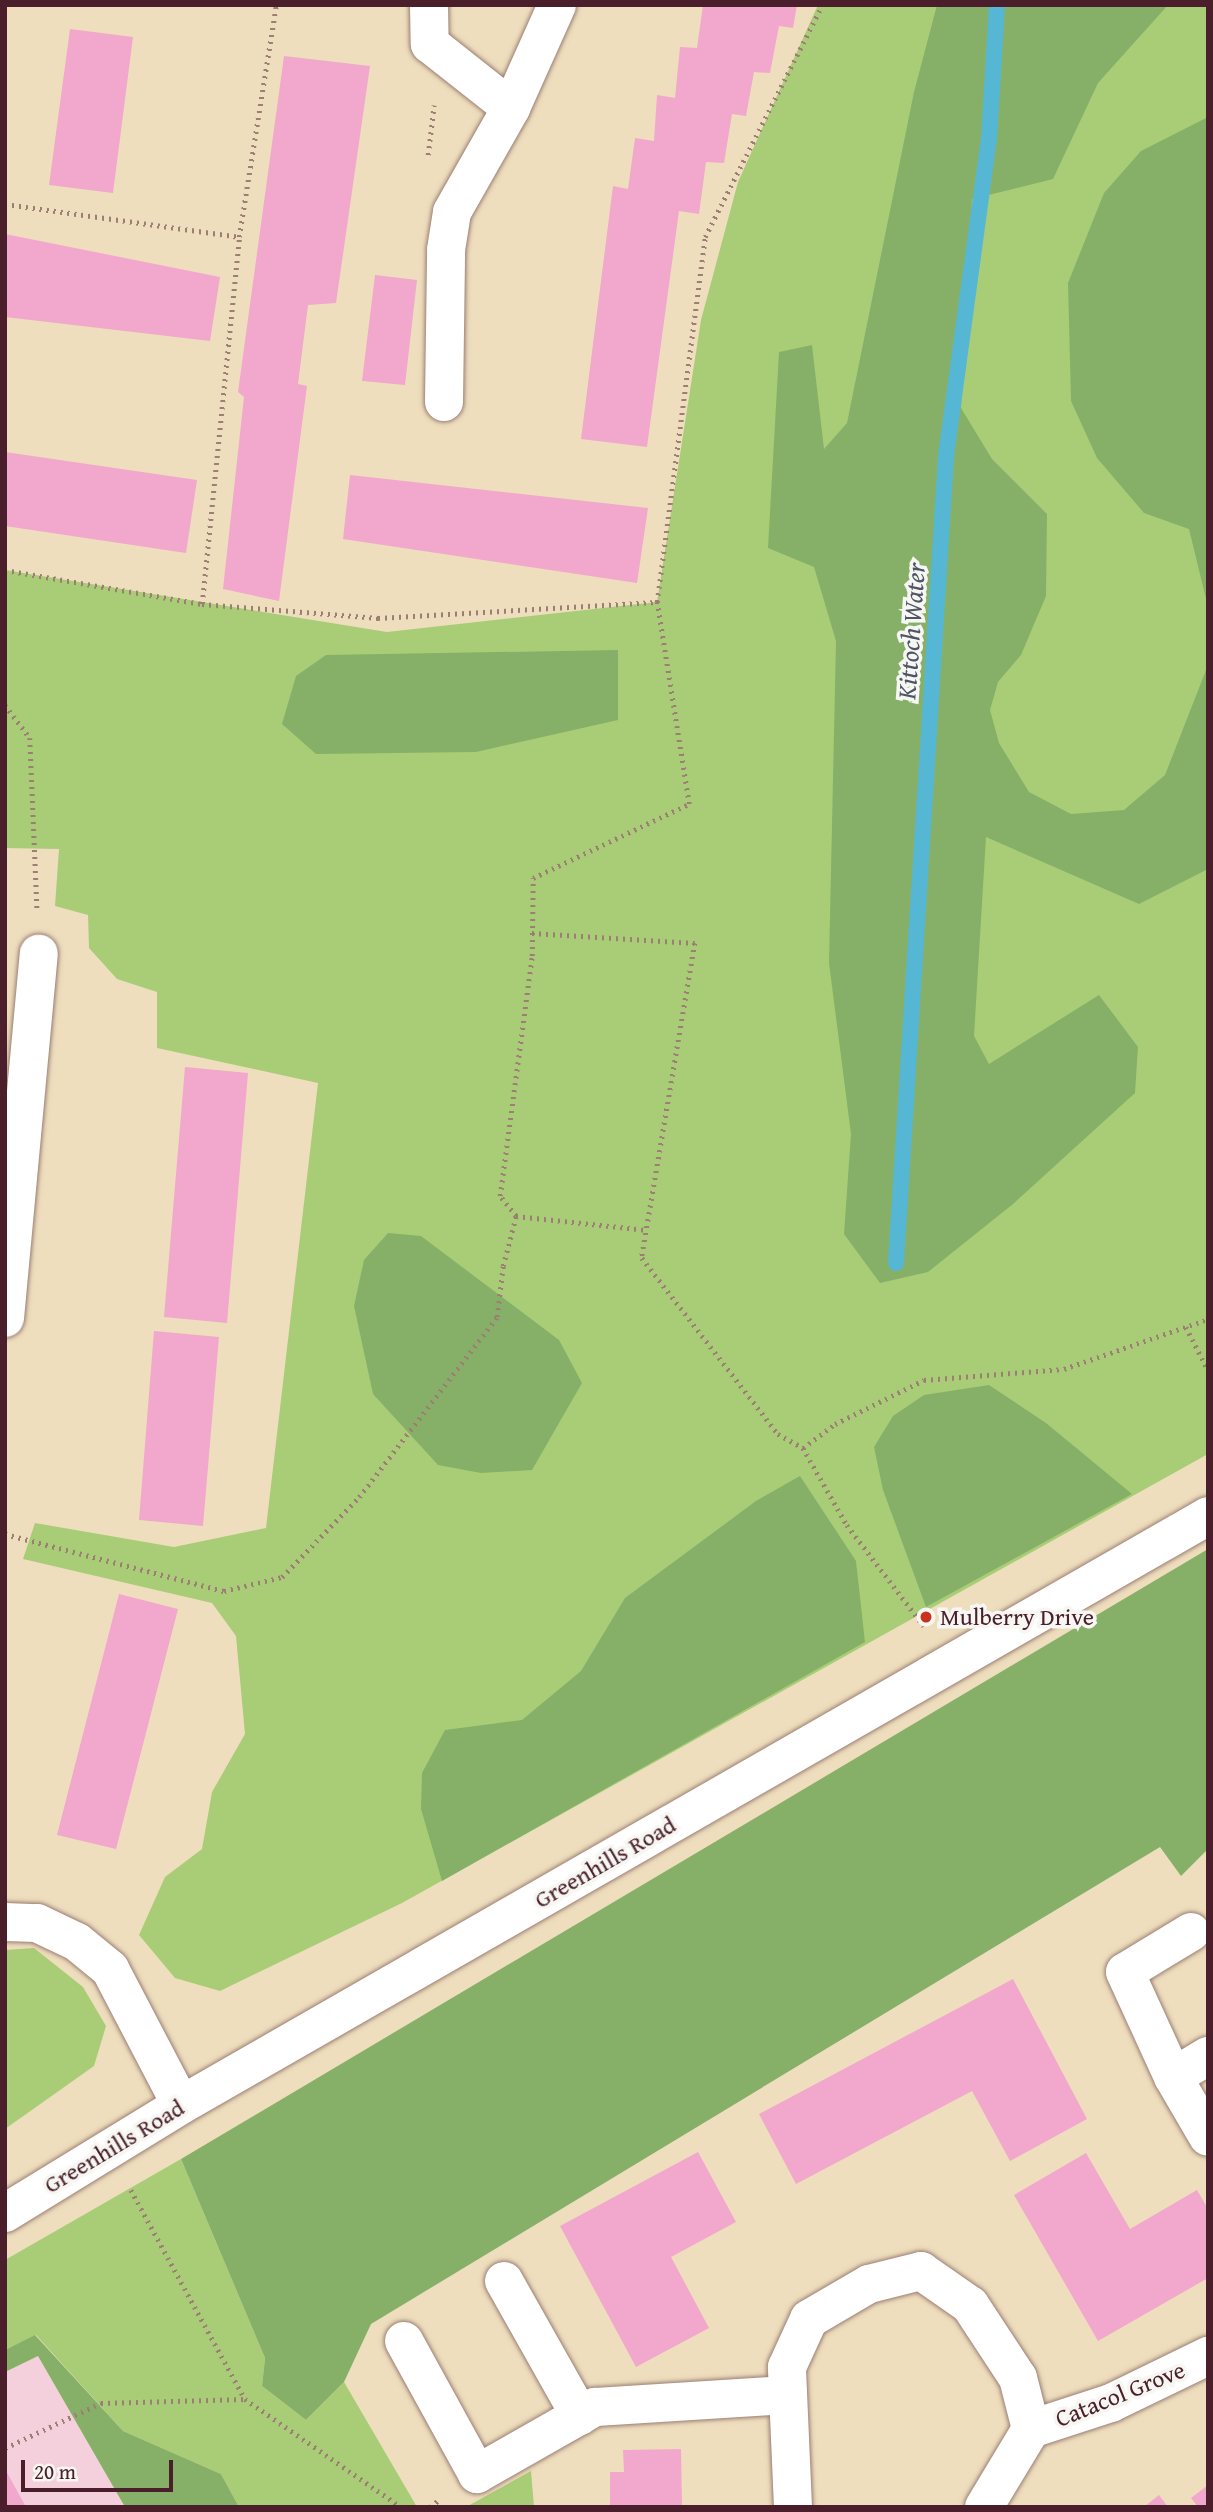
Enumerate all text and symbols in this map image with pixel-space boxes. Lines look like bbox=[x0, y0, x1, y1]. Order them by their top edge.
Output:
water label: Kittoch Water bbox=[891, 562, 931, 700]
place label: Mulberry Drive bbox=[940, 1603, 1094, 1631]
marker: Mulberry Drive bbox=[918, 1609, 934, 1625]
street label: Greenhills Road bbox=[529, 1810, 681, 1914]
street label: Greenhills Road bbox=[39, 2093, 189, 2199]
street label: Catacol Grove bbox=[1051, 2355, 1189, 2433]
scale bar bbox=[24, 2446, 177, 2490]
text: 20 m bbox=[34, 2456, 76, 2487]

